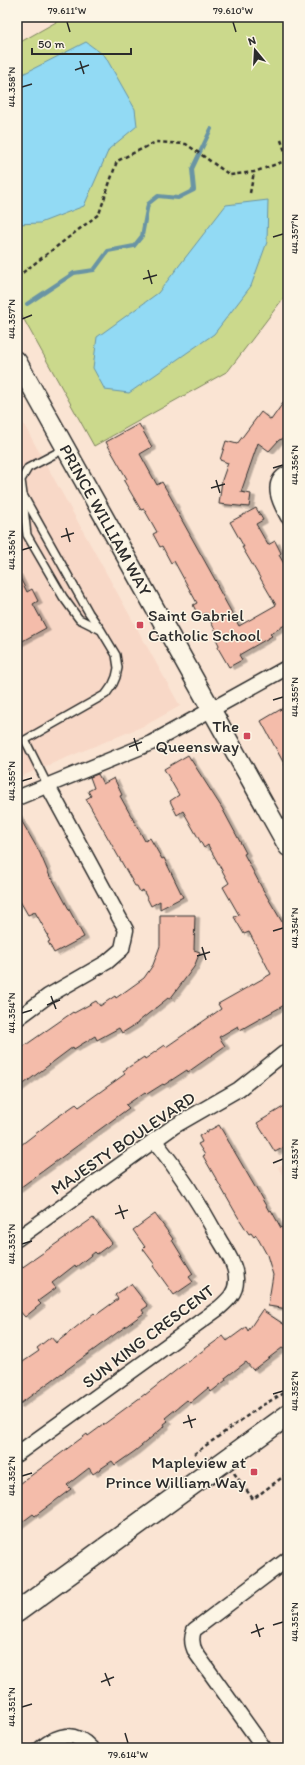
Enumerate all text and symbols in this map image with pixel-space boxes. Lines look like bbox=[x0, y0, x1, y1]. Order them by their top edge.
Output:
text: 79.611°W bbox=[48, 4, 87, 17]
text: 79.610°W bbox=[213, 4, 254, 17]
scale bar bbox=[32, 30, 131, 56]
north arrow bbox=[235, 30, 275, 70]
text: N bbox=[247, 34, 258, 48]
text: 50 m bbox=[38, 37, 64, 51]
text: 44.358°N bbox=[5, 67, 18, 107]
text: 44.357°N bbox=[288, 214, 301, 254]
text: 44.357°N bbox=[5, 299, 18, 339]
street label: PRINCE WILLIAM WAY bbox=[55, 441, 156, 600]
text: 44.356°N bbox=[288, 445, 301, 485]
text: 44.356°N bbox=[5, 530, 18, 570]
place label: Saint Gabriel Catholic School bbox=[148, 605, 261, 645]
marker: Saint Gabriel Catholic School bbox=[135, 620, 145, 630]
text: 44.355°N bbox=[288, 677, 301, 717]
place label: The Queensway bbox=[156, 716, 239, 756]
marker: The Queensway bbox=[242, 731, 252, 741]
text: 44.355°N bbox=[5, 761, 18, 801]
text: 44.354°N bbox=[288, 907, 301, 948]
text: 44.354°N bbox=[5, 992, 18, 1033]
street label: MAJESTY BOULEVARD bbox=[47, 1087, 199, 1199]
text: 44.353°N bbox=[288, 1139, 301, 1179]
text: 44.353°N bbox=[5, 1224, 18, 1264]
street label: SUN KING CRESCENT bbox=[78, 1280, 218, 1392]
text: 44.352°N bbox=[288, 1371, 301, 1411]
place label: Mapleview at Prince William Way bbox=[106, 1452, 247, 1492]
text: 44.352°N bbox=[5, 1456, 18, 1496]
marker: Mapleview at Prince William Way bbox=[249, 1467, 259, 1477]
text: 44.351°N bbox=[288, 1602, 301, 1642]
text: 44.351°N bbox=[5, 1687, 18, 1727]
text: 79.614°W bbox=[108, 1748, 148, 1761]

